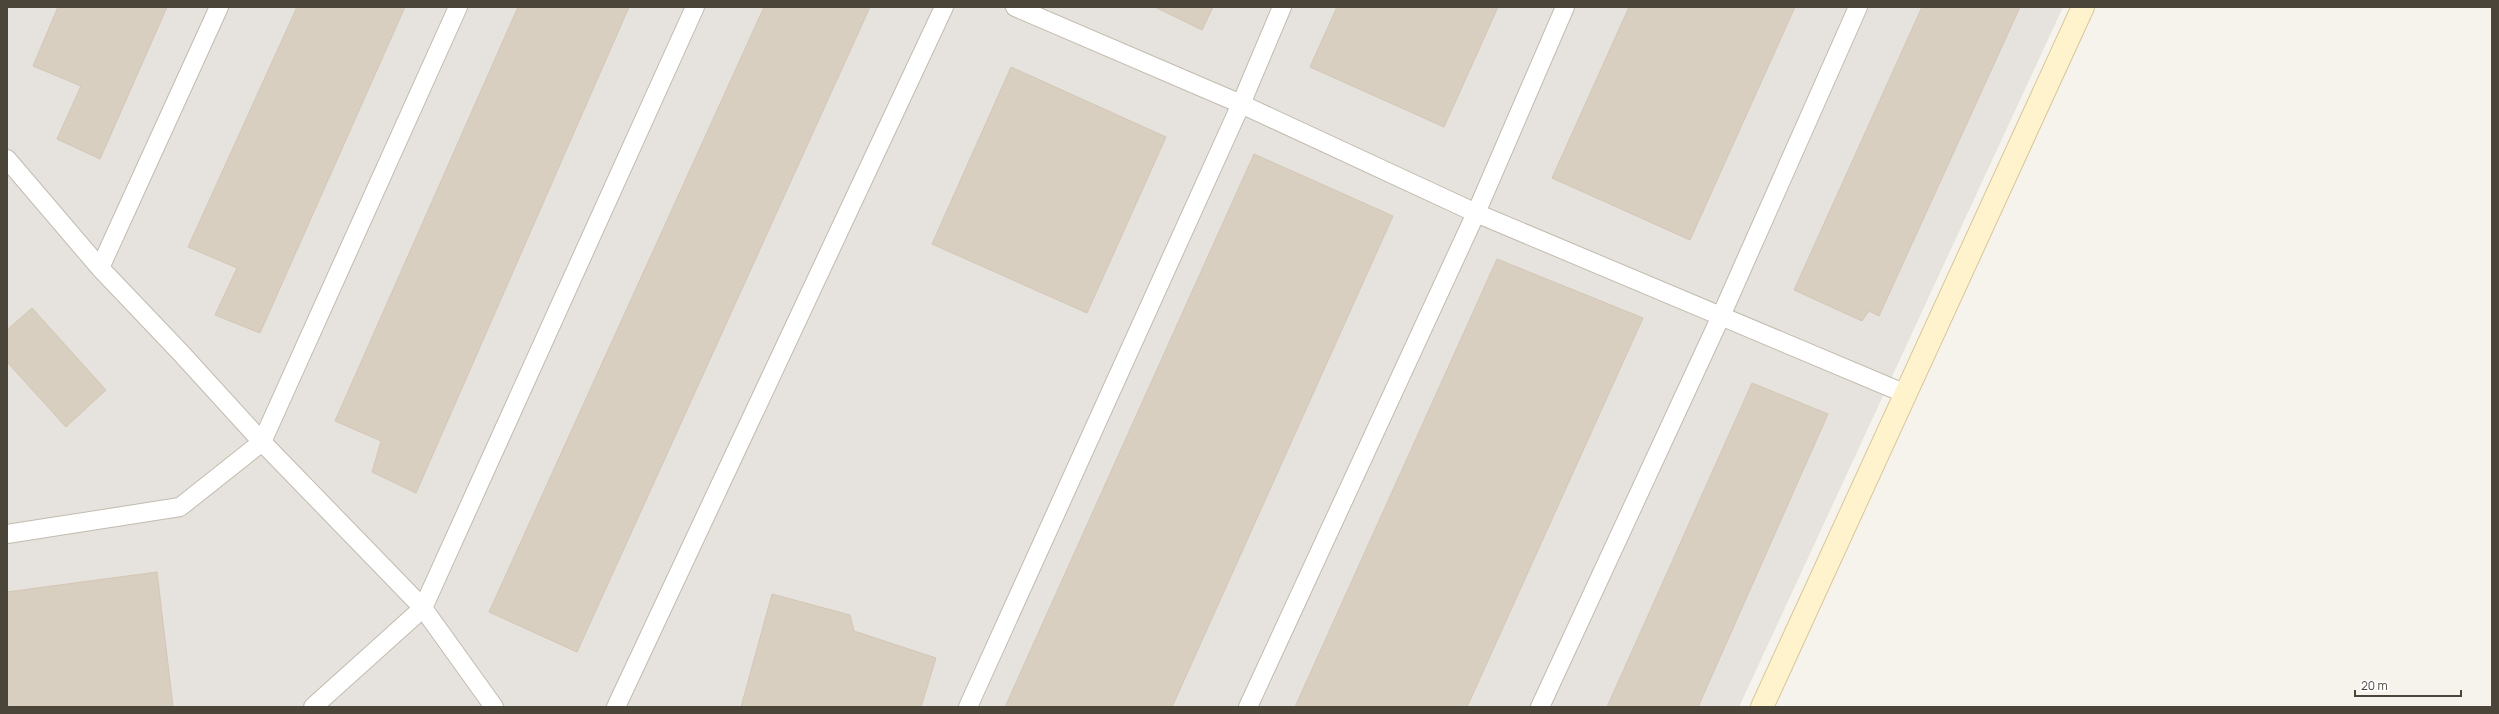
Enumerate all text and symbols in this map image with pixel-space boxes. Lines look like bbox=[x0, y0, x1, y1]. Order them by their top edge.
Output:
scale bar bbox=[2355, 672, 2461, 698]
text: 20 m bbox=[2361, 677, 2388, 694]

